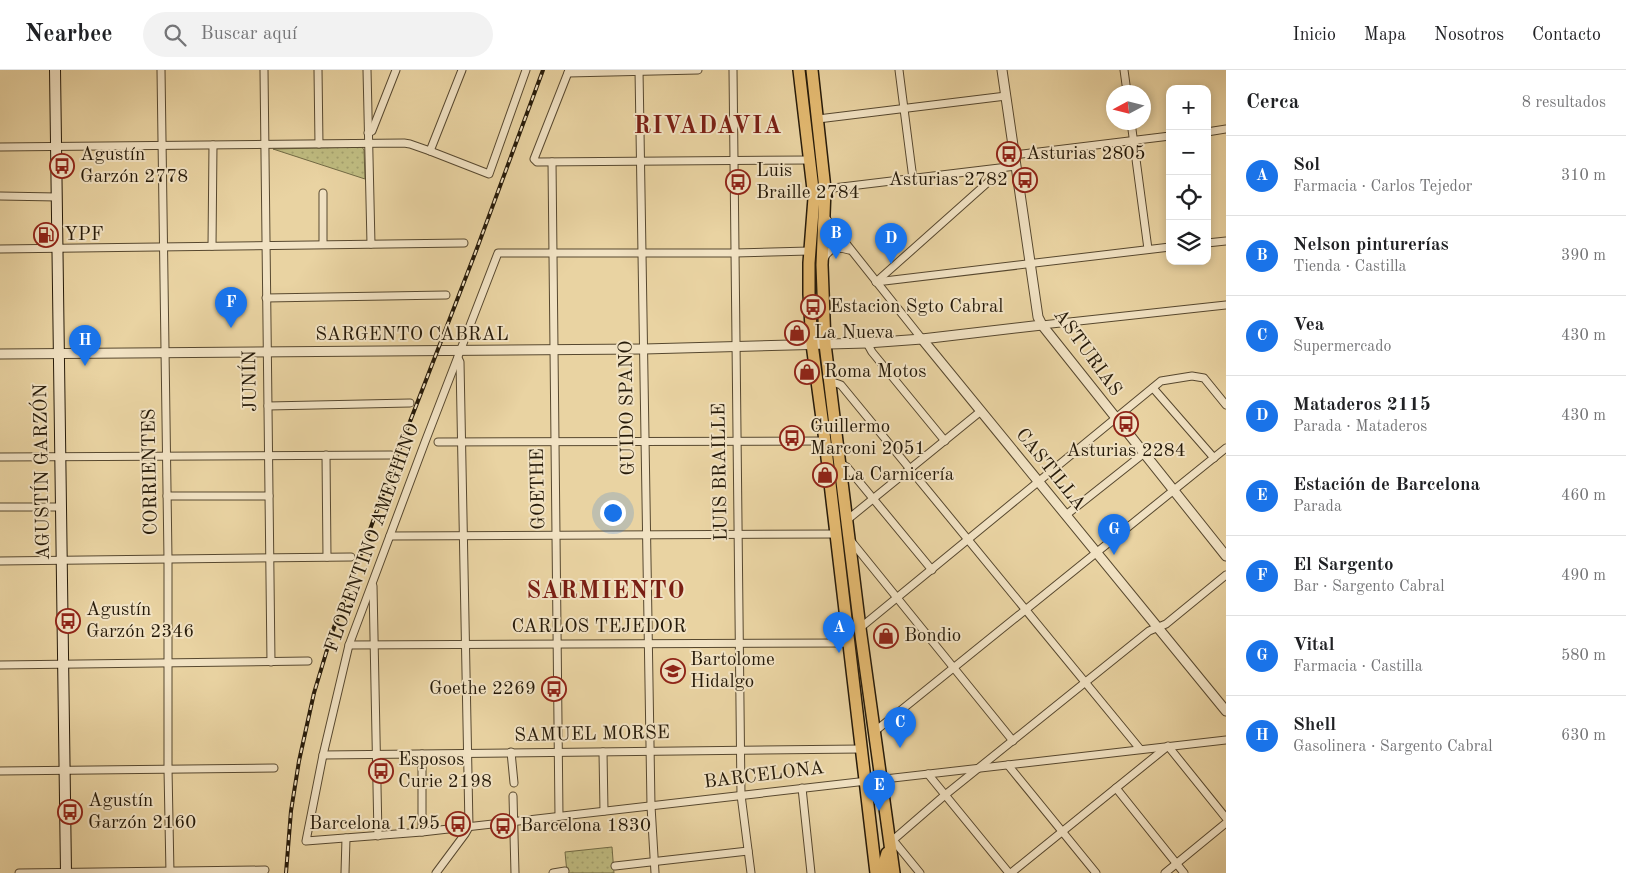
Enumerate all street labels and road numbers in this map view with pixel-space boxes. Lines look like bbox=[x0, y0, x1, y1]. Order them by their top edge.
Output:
street label: ASTURIAS bbox=[1049, 306, 1125, 400]
street label: SARGENTO CABRAL bbox=[315, 326, 509, 345]
street label: GUIDO SPANO bbox=[617, 340, 639, 476]
street label: JUNÍN bbox=[237, 350, 261, 412]
street label: AGUSTÍN GARZÓN bbox=[27, 383, 54, 560]
street label: LUIS BRAILLE bbox=[710, 403, 732, 541]
street label: CORRIENTES bbox=[140, 408, 162, 536]
street label: FLORENTINO AMEGHINO bbox=[323, 421, 423, 655]
street label: CASTILLA bbox=[1011, 426, 1089, 515]
street label: GOETHE bbox=[529, 448, 549, 530]
street label: CARLOS TEJEDOR bbox=[512, 618, 686, 637]
street label: SAMUEL MORSE bbox=[514, 724, 670, 746]
street label: BARCELONA bbox=[703, 759, 826, 793]

